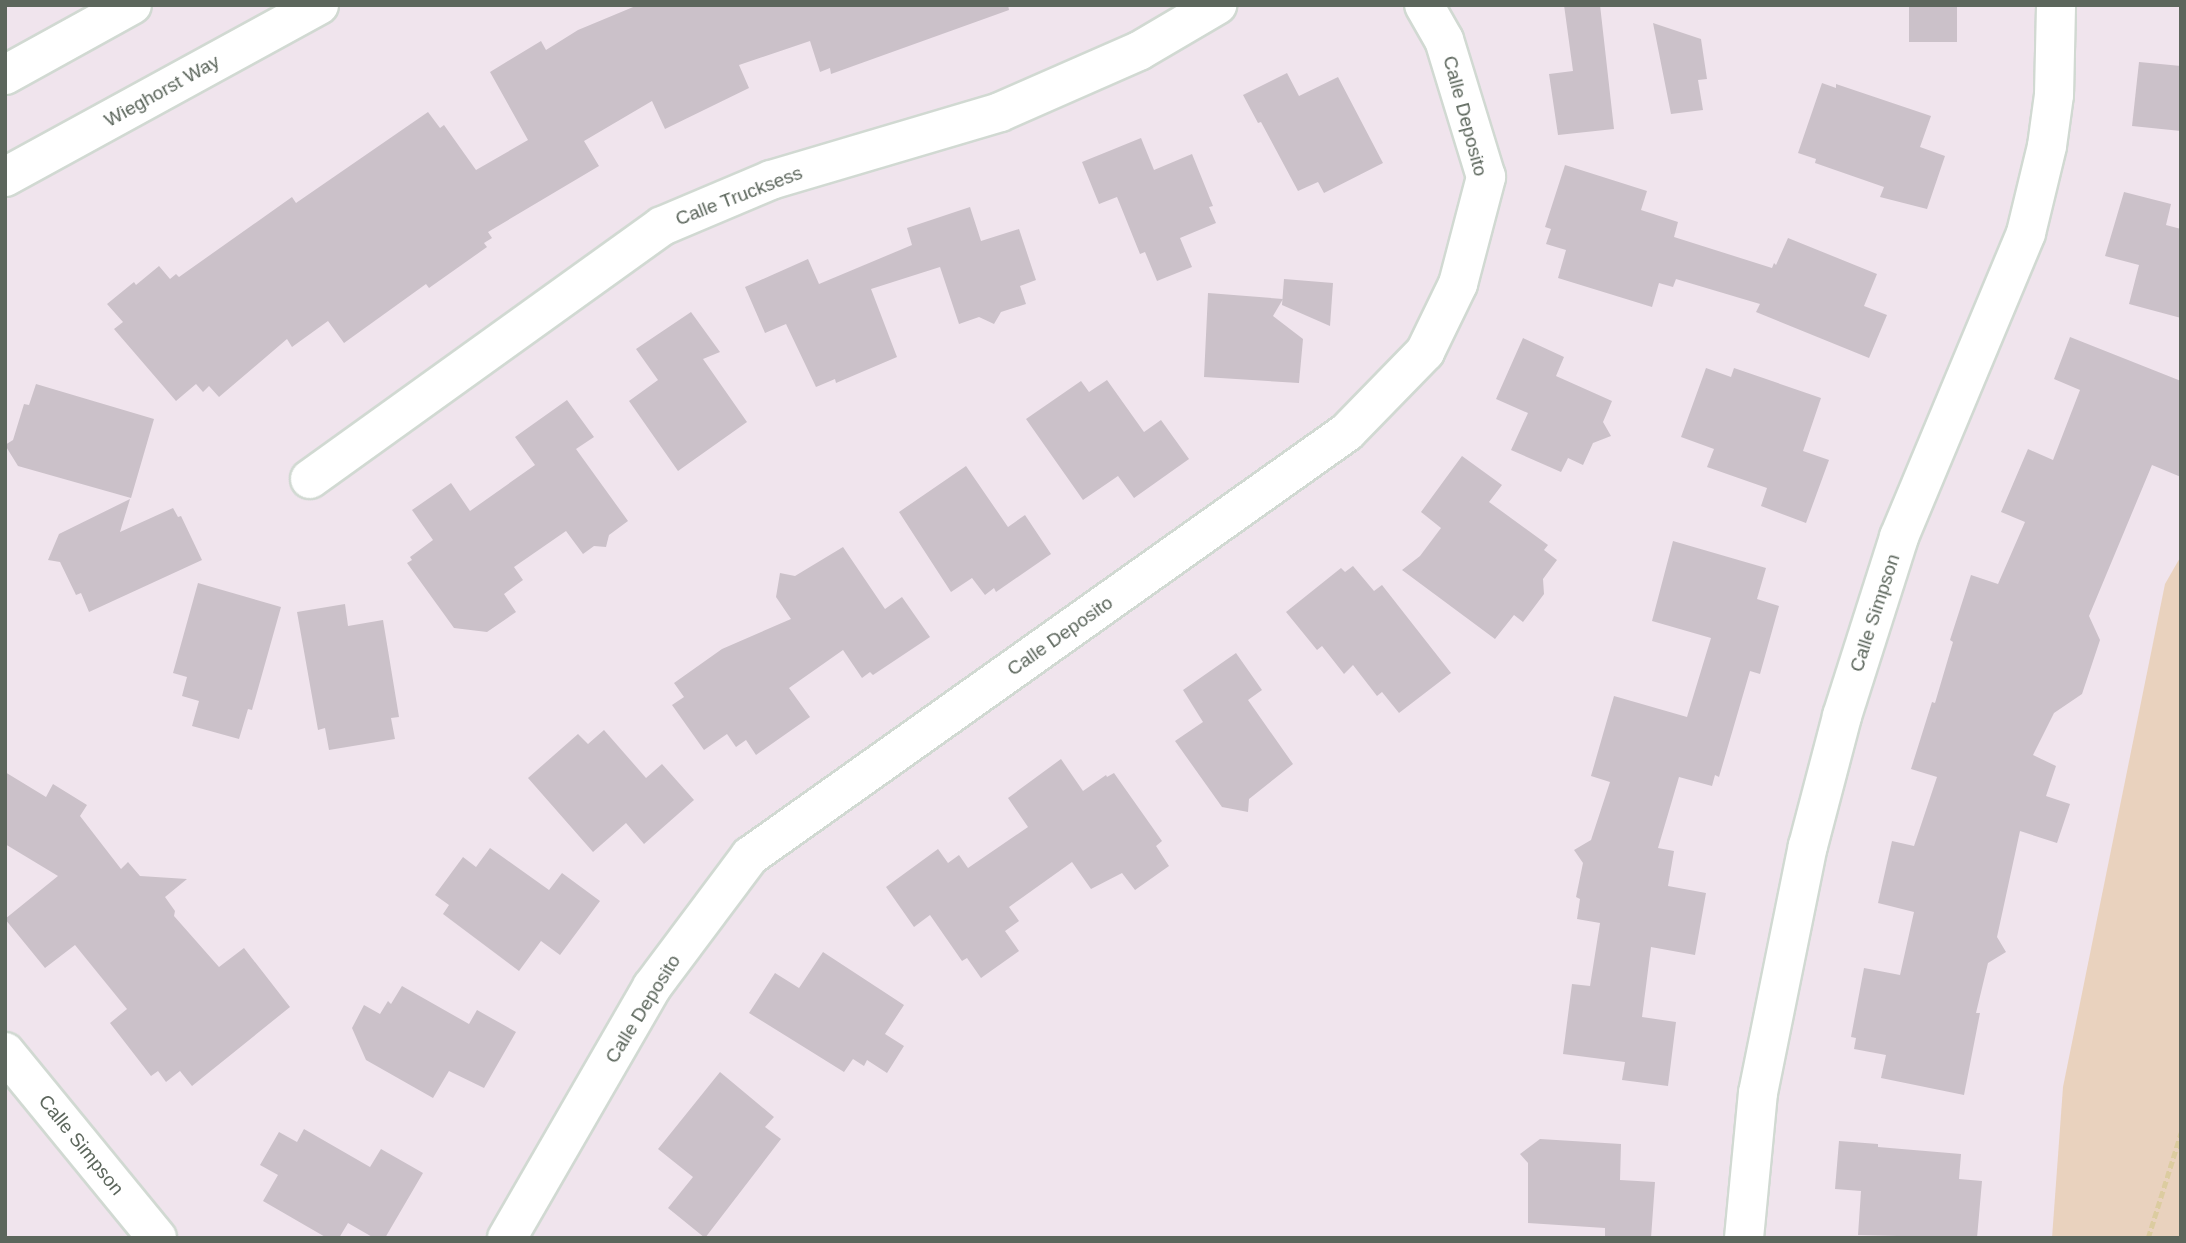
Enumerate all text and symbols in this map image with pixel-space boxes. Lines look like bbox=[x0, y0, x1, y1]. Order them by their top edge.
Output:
street label: Wieghorst Way bbox=[100, 50, 224, 132]
street label: Calle Deposito bbox=[1438, 53, 1492, 179]
street label: Calle Trucksess bbox=[672, 161, 806, 231]
street label: Calle Simpson bbox=[1845, 551, 1905, 675]
street label: Calle Deposito bbox=[1003, 591, 1117, 681]
street label: Calle Deposito bbox=[601, 951, 685, 1067]
street label: Calle Simpson bbox=[34, 1090, 128, 1200]

